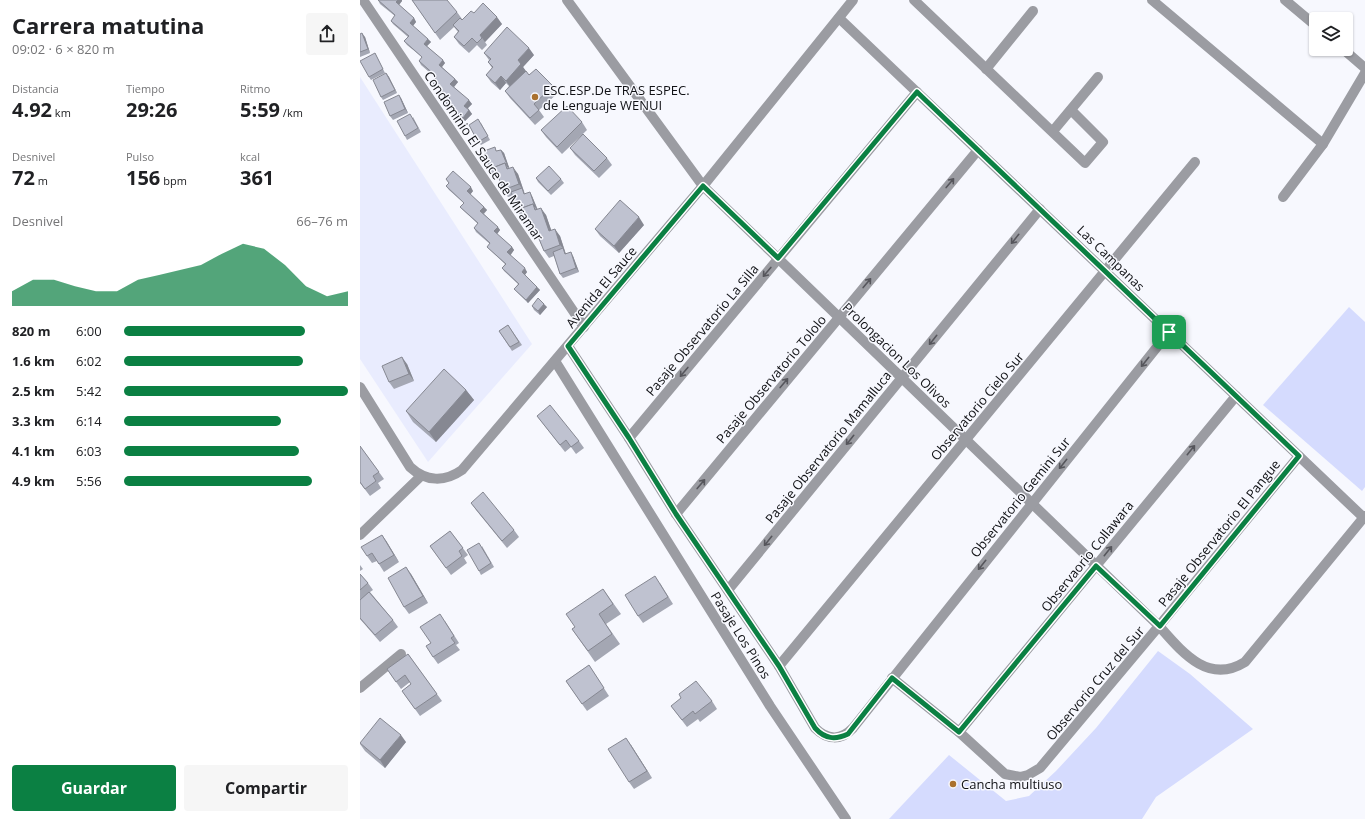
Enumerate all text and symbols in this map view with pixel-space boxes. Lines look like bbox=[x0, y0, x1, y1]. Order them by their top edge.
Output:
text: Carrera matutina bbox=[12, 10, 204, 40]
map controls bbox=[1309, 12, 1353, 56]
button: layers bbox=[1309, 12, 1353, 56]
button: share bbox=[306, 13, 348, 55]
text: 09:02 · 6 × 820 m bbox=[12, 40, 115, 58]
street label: Condominio El Sauce de Miramar bbox=[420, 68, 548, 245]
text: Distancia bbox=[12, 81, 59, 96]
text: Tiempo bbox=[126, 81, 165, 96]
text: Ritmo bbox=[240, 81, 270, 96]
place label: ESC.ESP.De TRAS ESPEC. de Lenguaje WENUI bbox=[543, 81, 690, 114]
marker: ESC.ESP.De TRAS ESPEC. de Lenguaje WENUI bbox=[530, 92, 540, 102]
text: 4.92 bbox=[12, 96, 52, 123]
text: 29:26 bbox=[126, 96, 177, 123]
text: 5:59 bbox=[240, 96, 280, 123]
text: km bbox=[52, 105, 71, 120]
text: /km bbox=[280, 105, 303, 120]
text: Desnivel bbox=[12, 149, 55, 164]
text: Pulso bbox=[126, 149, 154, 164]
text: kcal bbox=[240, 149, 260, 164]
text: 72 bbox=[12, 164, 35, 191]
text: 156 bbox=[126, 164, 160, 191]
text: 361 bbox=[240, 164, 274, 191]
text: m bbox=[35, 173, 48, 188]
text: bpm bbox=[160, 173, 187, 188]
one-way arrow bbox=[946, 178, 954, 189]
text: Desnivel bbox=[12, 212, 63, 230]
text: 66–76 m bbox=[296, 212, 348, 230]
street label: Las Campanas bbox=[1073, 221, 1149, 295]
one-way arrow bbox=[1011, 234, 1020, 245]
street label: Avenida El Sauce bbox=[561, 242, 641, 332]
street label: Pasaje Observatorio La Silla bbox=[641, 260, 763, 400]
one-way arrow bbox=[762, 267, 771, 278]
one-way arrow bbox=[863, 278, 871, 289]
street label: Prolongacion Los Olivos bbox=[839, 298, 955, 412]
street label: Pasaje Observatorio Tololo bbox=[712, 311, 830, 447]
pin bbox=[1152, 315, 1186, 349]
icon: arrive bbox=[1158, 321, 1180, 343]
text: 820 m bbox=[12, 322, 50, 340]
text: 6:00 bbox=[76, 322, 102, 340]
one-way arrow bbox=[928, 334, 937, 345]
street label: Observatorio Cielo Sur bbox=[926, 347, 1028, 464]
text: 1.6 km bbox=[12, 352, 55, 370]
text: 6:02 bbox=[76, 352, 102, 370]
one-way arrow bbox=[1140, 357, 1149, 368]
one-way arrow bbox=[679, 367, 688, 378]
street label: Pasaje Observatorio Mamalluca bbox=[761, 367, 895, 527]
one-way arrow bbox=[780, 378, 788, 389]
text: 2.5 km bbox=[12, 382, 55, 400]
text: 5:42 bbox=[76, 382, 102, 400]
text: 3.3 km bbox=[12, 412, 55, 430]
text: 6:14 bbox=[76, 412, 102, 430]
street label: Observatorio Gemini Sur bbox=[966, 433, 1075, 561]
one-way arrow bbox=[846, 435, 855, 446]
text: 4.1 km bbox=[12, 442, 55, 460]
text: 6:03 bbox=[76, 442, 102, 460]
one-way arrow bbox=[1186, 445, 1195, 456]
street label: Pasaje Observatorio El Pangue bbox=[1154, 456, 1284, 610]
one-way arrow bbox=[1059, 458, 1068, 469]
text: 4.9 km bbox=[12, 472, 55, 490]
text: 5:56 bbox=[76, 472, 102, 490]
one-way arrow bbox=[697, 478, 705, 489]
street label: Observaorio Collawara bbox=[1037, 497, 1137, 615]
one-way arrow bbox=[763, 535, 772, 546]
one-way arrow bbox=[1104, 545, 1113, 556]
one-way arrow bbox=[978, 560, 986, 571]
street label: Pasaje Los Pinos bbox=[707, 588, 775, 682]
street label: Observorio Cruz del Sur bbox=[1042, 621, 1149, 744]
button: Guardar bbox=[12, 765, 176, 811]
button: Compartir bbox=[184, 765, 348, 811]
place label: Cancha multiuso bbox=[961, 775, 1063, 793]
marker: Cancha multiuso bbox=[948, 779, 958, 789]

